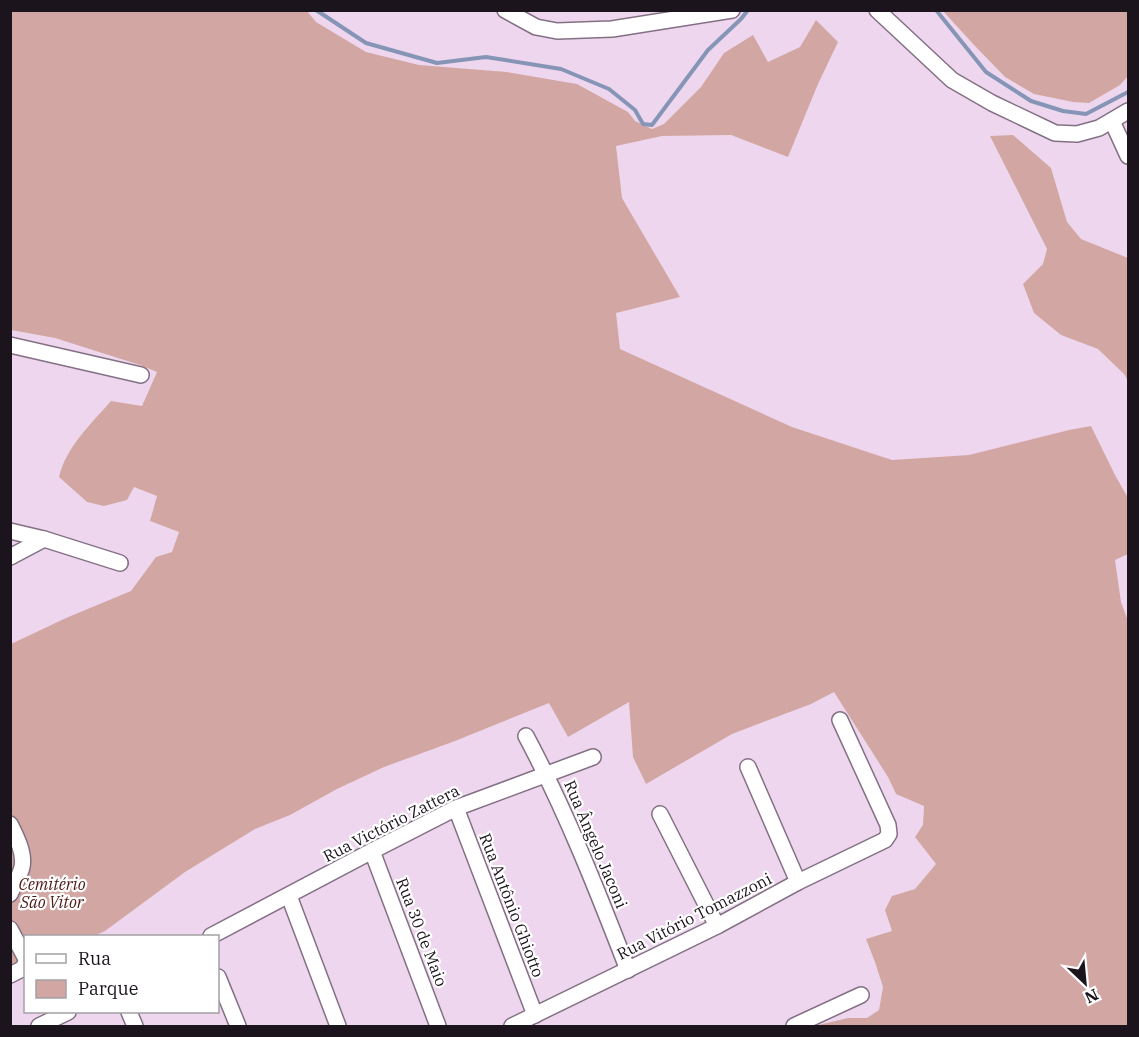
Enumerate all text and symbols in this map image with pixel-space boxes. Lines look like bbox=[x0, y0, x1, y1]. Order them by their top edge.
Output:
street label: Rua Ângelo Jaconi bbox=[560, 777, 632, 911]
street label: Rua Victório Zattera bbox=[319, 780, 463, 866]
street label: Rua Antônio Ghiotto bbox=[475, 830, 549, 980]
street label: Rua Vitório Tomazzoni bbox=[613, 868, 775, 964]
park label: Cemitério São Vitor bbox=[18, 874, 86, 912]
street label: Rua 30 de Maio bbox=[392, 875, 452, 989]
legend bbox=[24, 935, 219, 1013]
text: Rua bbox=[78, 947, 111, 970]
north arrow bbox=[1055, 953, 1115, 1013]
text: Parque bbox=[78, 977, 138, 1000]
text: N bbox=[1082, 985, 1102, 1008]

